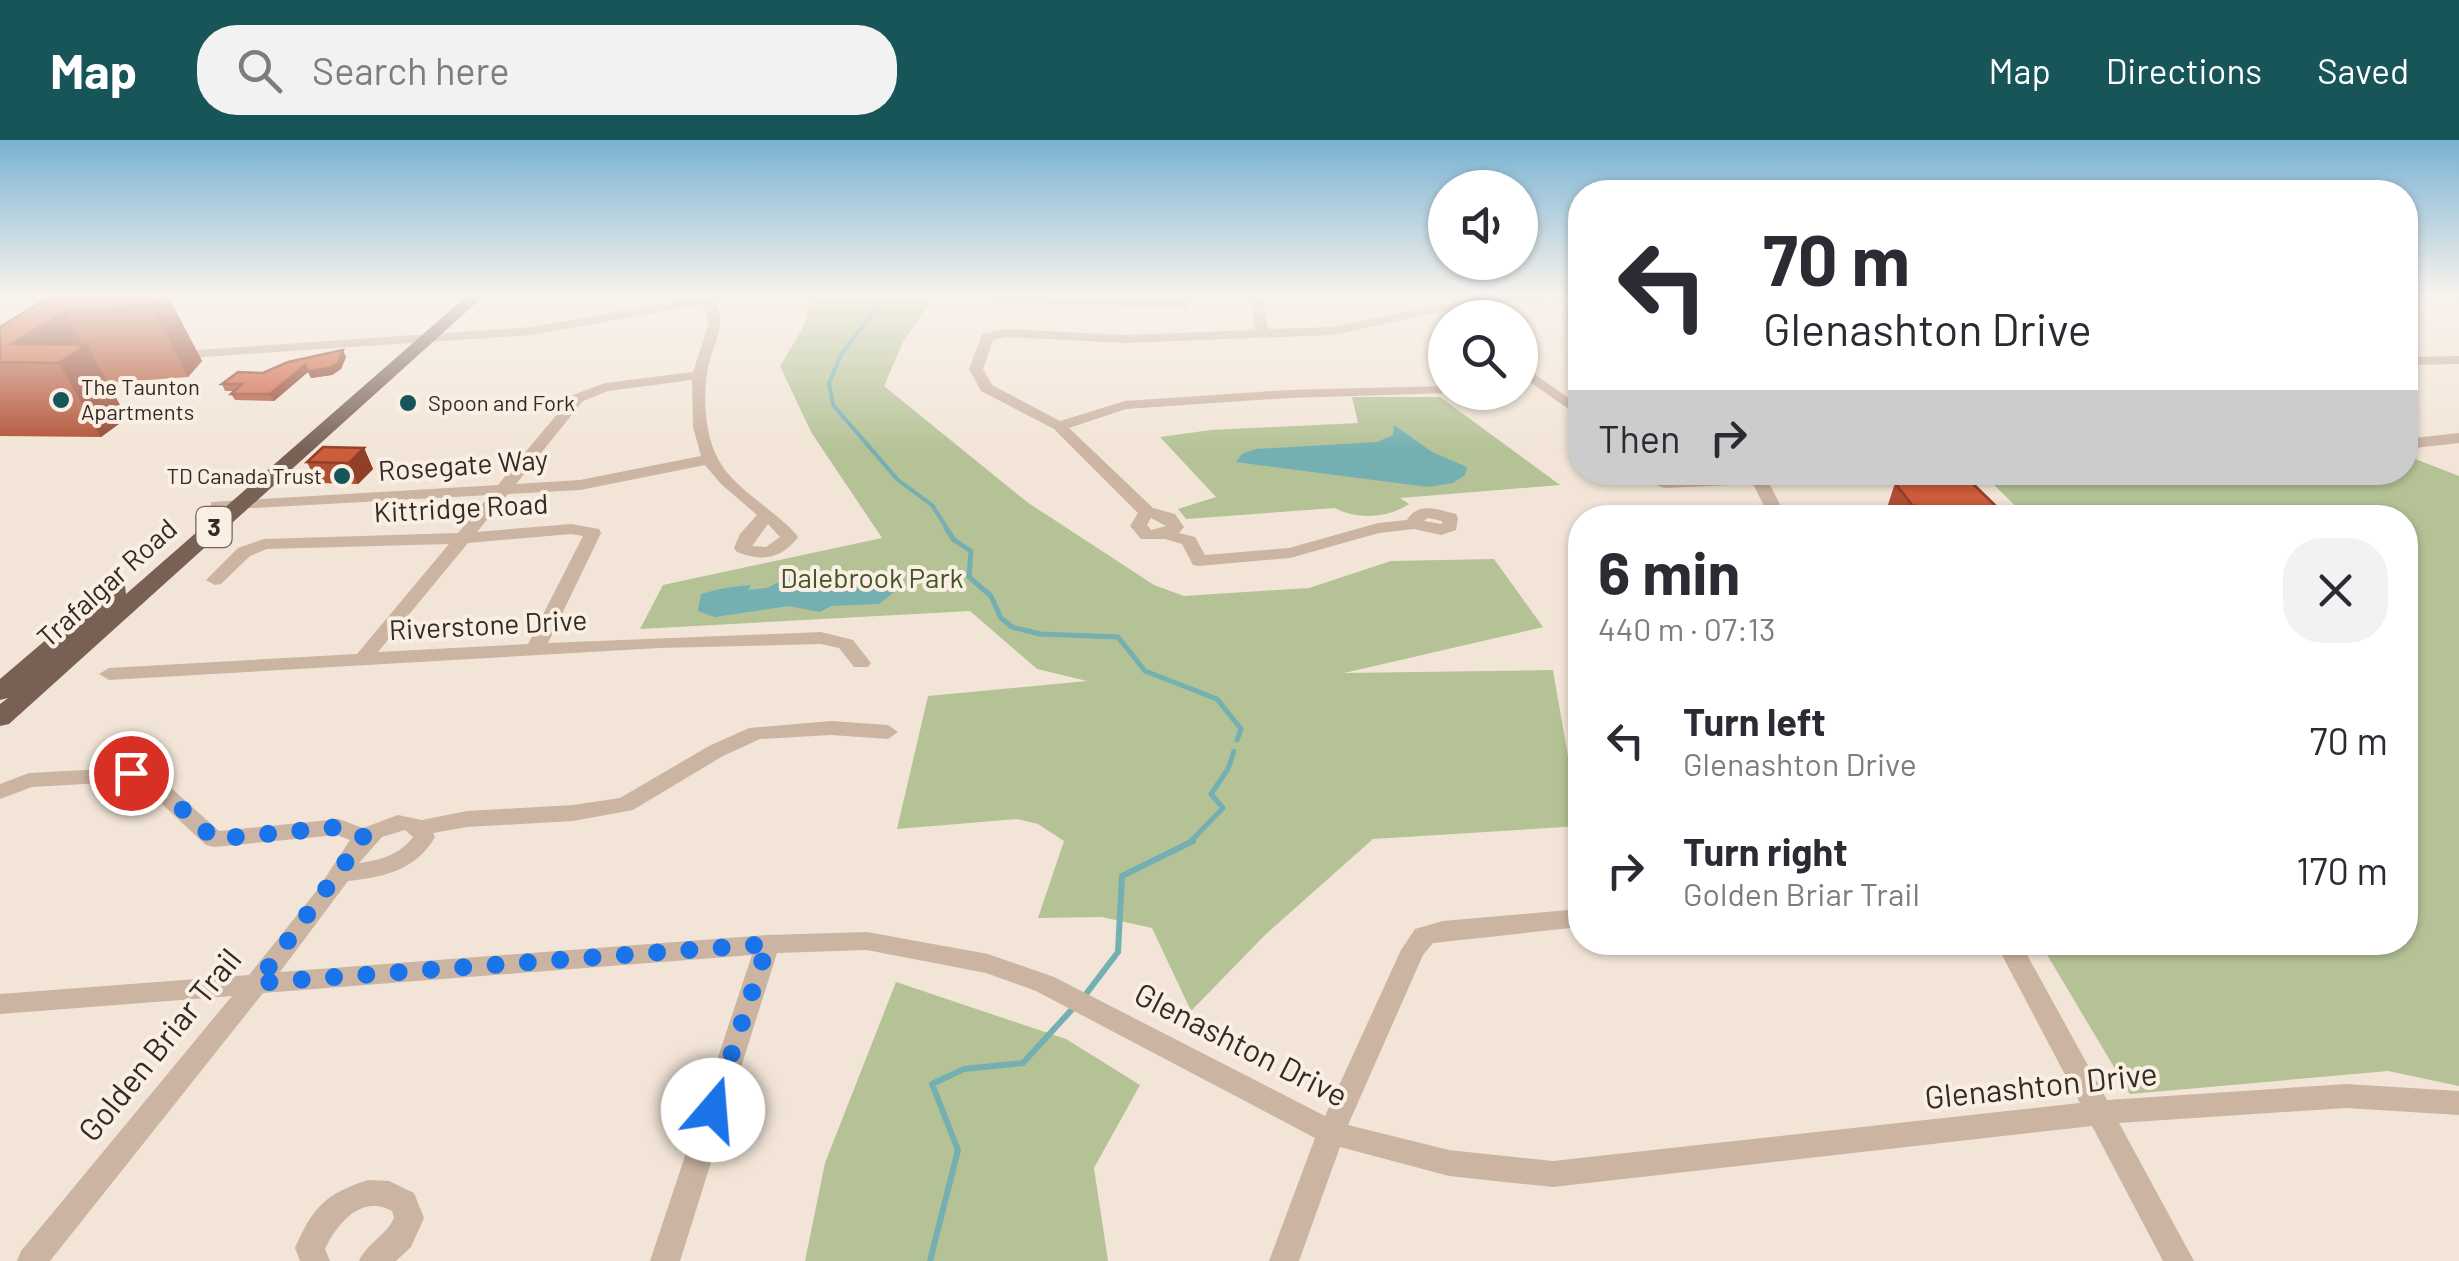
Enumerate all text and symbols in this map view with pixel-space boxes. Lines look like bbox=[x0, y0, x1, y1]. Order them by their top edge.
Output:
search box bbox=[197, 25, 897, 115]
text: Map bbox=[50, 41, 137, 99]
icon: search bbox=[232, 43, 287, 98]
text: Search here bbox=[312, 47, 509, 93]
text: Map bbox=[1989, 49, 2051, 91]
text: Directions bbox=[2106, 49, 2262, 91]
text: Saved bbox=[2317, 49, 2409, 91]
map controls bbox=[1428, 170, 1538, 410]
button: sound bbox=[1428, 170, 1538, 280]
text: 70 m bbox=[1763, 216, 1910, 300]
icon: left bbox=[1598, 220, 1728, 350]
button: search bbox=[1428, 300, 1538, 410]
text: Glenashton Drive bbox=[1763, 301, 2092, 355]
place label: The Taunton Apartments bbox=[81, 373, 200, 424]
marker: The Taunton Apartments bbox=[50, 389, 72, 411]
place label: Spoon and Fork bbox=[428, 389, 575, 415]
marker: Spoon and Fork bbox=[397, 392, 419, 414]
icon: right bbox=[1701, 410, 1756, 465]
text: Then bbox=[1598, 415, 1681, 461]
street label: Rosegate Way bbox=[377, 441, 549, 487]
place label: TD Canada Trust bbox=[167, 462, 322, 488]
marker: TD Canada Trust bbox=[331, 465, 353, 487]
street label: Kittridge Road bbox=[373, 485, 549, 529]
road number: 3 bbox=[196, 507, 232, 547]
street label: Trafalgar Road bbox=[30, 511, 183, 654]
text: 6 min bbox=[1598, 535, 1740, 607]
button: close bbox=[2283, 538, 2388, 643]
park label: Dalebrook Park bbox=[780, 560, 964, 594]
street label: Riverstone Drive bbox=[388, 602, 588, 646]
text: 440 m · 07:13 bbox=[1598, 609, 1775, 647]
text: Turn left bbox=[1683, 698, 1826, 744]
icon: left bbox=[1598, 713, 1653, 768]
text: 70 m bbox=[2310, 717, 2388, 763]
pin bbox=[89, 731, 174, 816]
text: Glenashton Drive bbox=[1683, 744, 1917, 782]
icon: arrive bbox=[104, 746, 159, 801]
text: Turn right bbox=[1683, 828, 1848, 874]
icon: right bbox=[1598, 843, 1653, 898]
text: 170 m bbox=[2296, 847, 2388, 893]
text: Golden Briar Trail bbox=[1683, 874, 1920, 912]
street label: Golden Briar Trail bbox=[69, 940, 248, 1148]
street label: Glenashton Drive bbox=[1129, 973, 1355, 1113]
street label: Glenashton Drive bbox=[1923, 1053, 2159, 1115]
position arrow bbox=[661, 1058, 765, 1162]

